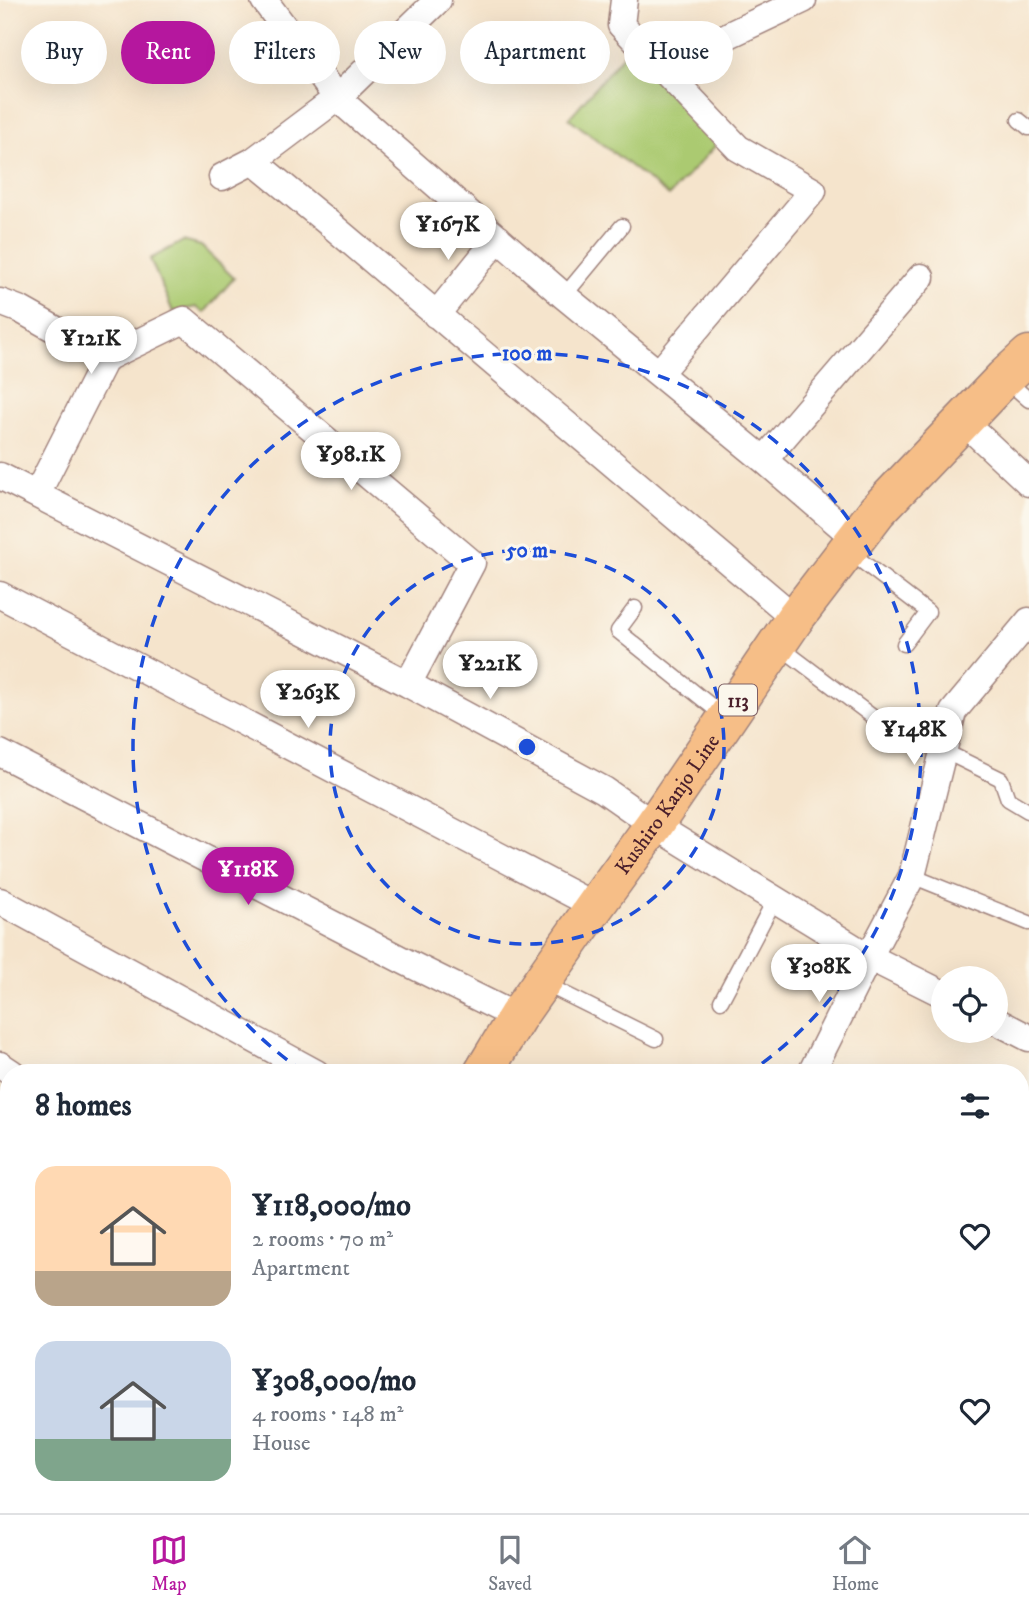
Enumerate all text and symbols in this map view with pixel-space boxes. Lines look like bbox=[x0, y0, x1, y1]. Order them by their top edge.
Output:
chip: Buy bbox=[21, 21, 107, 84]
chip: Rent bbox=[121, 21, 215, 84]
chip: Filters bbox=[229, 21, 340, 84]
chip: New bbox=[354, 21, 446, 84]
chip: Apartment bbox=[460, 21, 610, 84]
chip: House bbox=[624, 21, 733, 84]
pin: ¥167K bbox=[399, 202, 497, 262]
text: ¥167K bbox=[416, 210, 480, 239]
pin: ¥121K bbox=[42, 316, 140, 376]
text: ¥121K bbox=[61, 324, 121, 353]
text: 100 m bbox=[502, 341, 552, 367]
pin: ¥98.1K bbox=[294, 433, 408, 492]
text: ¥98.1K bbox=[317, 440, 385, 469]
text: 50 m bbox=[505, 538, 548, 564]
pin: ¥221K bbox=[441, 642, 539, 701]
text: ¥221K bbox=[459, 649, 521, 678]
pin: ¥263K bbox=[259, 670, 357, 730]
text: ¥263K bbox=[276, 678, 340, 707]
road number: 113 bbox=[719, 684, 757, 716]
pin: ¥148K bbox=[865, 708, 963, 767]
text: ¥148K bbox=[882, 715, 946, 744]
street label: Kushiro Kanjo Line bbox=[610, 729, 726, 880]
centre of rings bbox=[515, 735, 539, 759]
pin: ¥118K bbox=[199, 848, 297, 907]
text: ¥118K bbox=[218, 855, 278, 884]
pin: ¥308K bbox=[770, 944, 868, 1004]
text: ¥308K bbox=[787, 952, 851, 981]
map controls bbox=[931, 966, 1008, 1043]
button: locate bbox=[931, 966, 1008, 1043]
icon: filters bbox=[956, 1087, 994, 1125]
text: 8 homes bbox=[35, 1088, 132, 1125]
text: ¥118,000/mo bbox=[252, 1188, 411, 1225]
icon: home bbox=[91, 1194, 175, 1278]
icon: heart bbox=[956, 1217, 994, 1255]
text: 2 rooms · 70 m² bbox=[252, 1225, 393, 1254]
text: Apartment bbox=[252, 1254, 350, 1283]
text: ¥308,000/mo bbox=[252, 1363, 416, 1400]
icon: home bbox=[91, 1369, 175, 1453]
icon: heart bbox=[956, 1392, 994, 1430]
text: 4 rooms · 148 m² bbox=[252, 1400, 404, 1429]
text: House bbox=[252, 1429, 310, 1458]
tab: Map bbox=[150, 1531, 188, 1596]
tab: Saved bbox=[488, 1531, 532, 1596]
tab: Home bbox=[832, 1531, 879, 1596]

